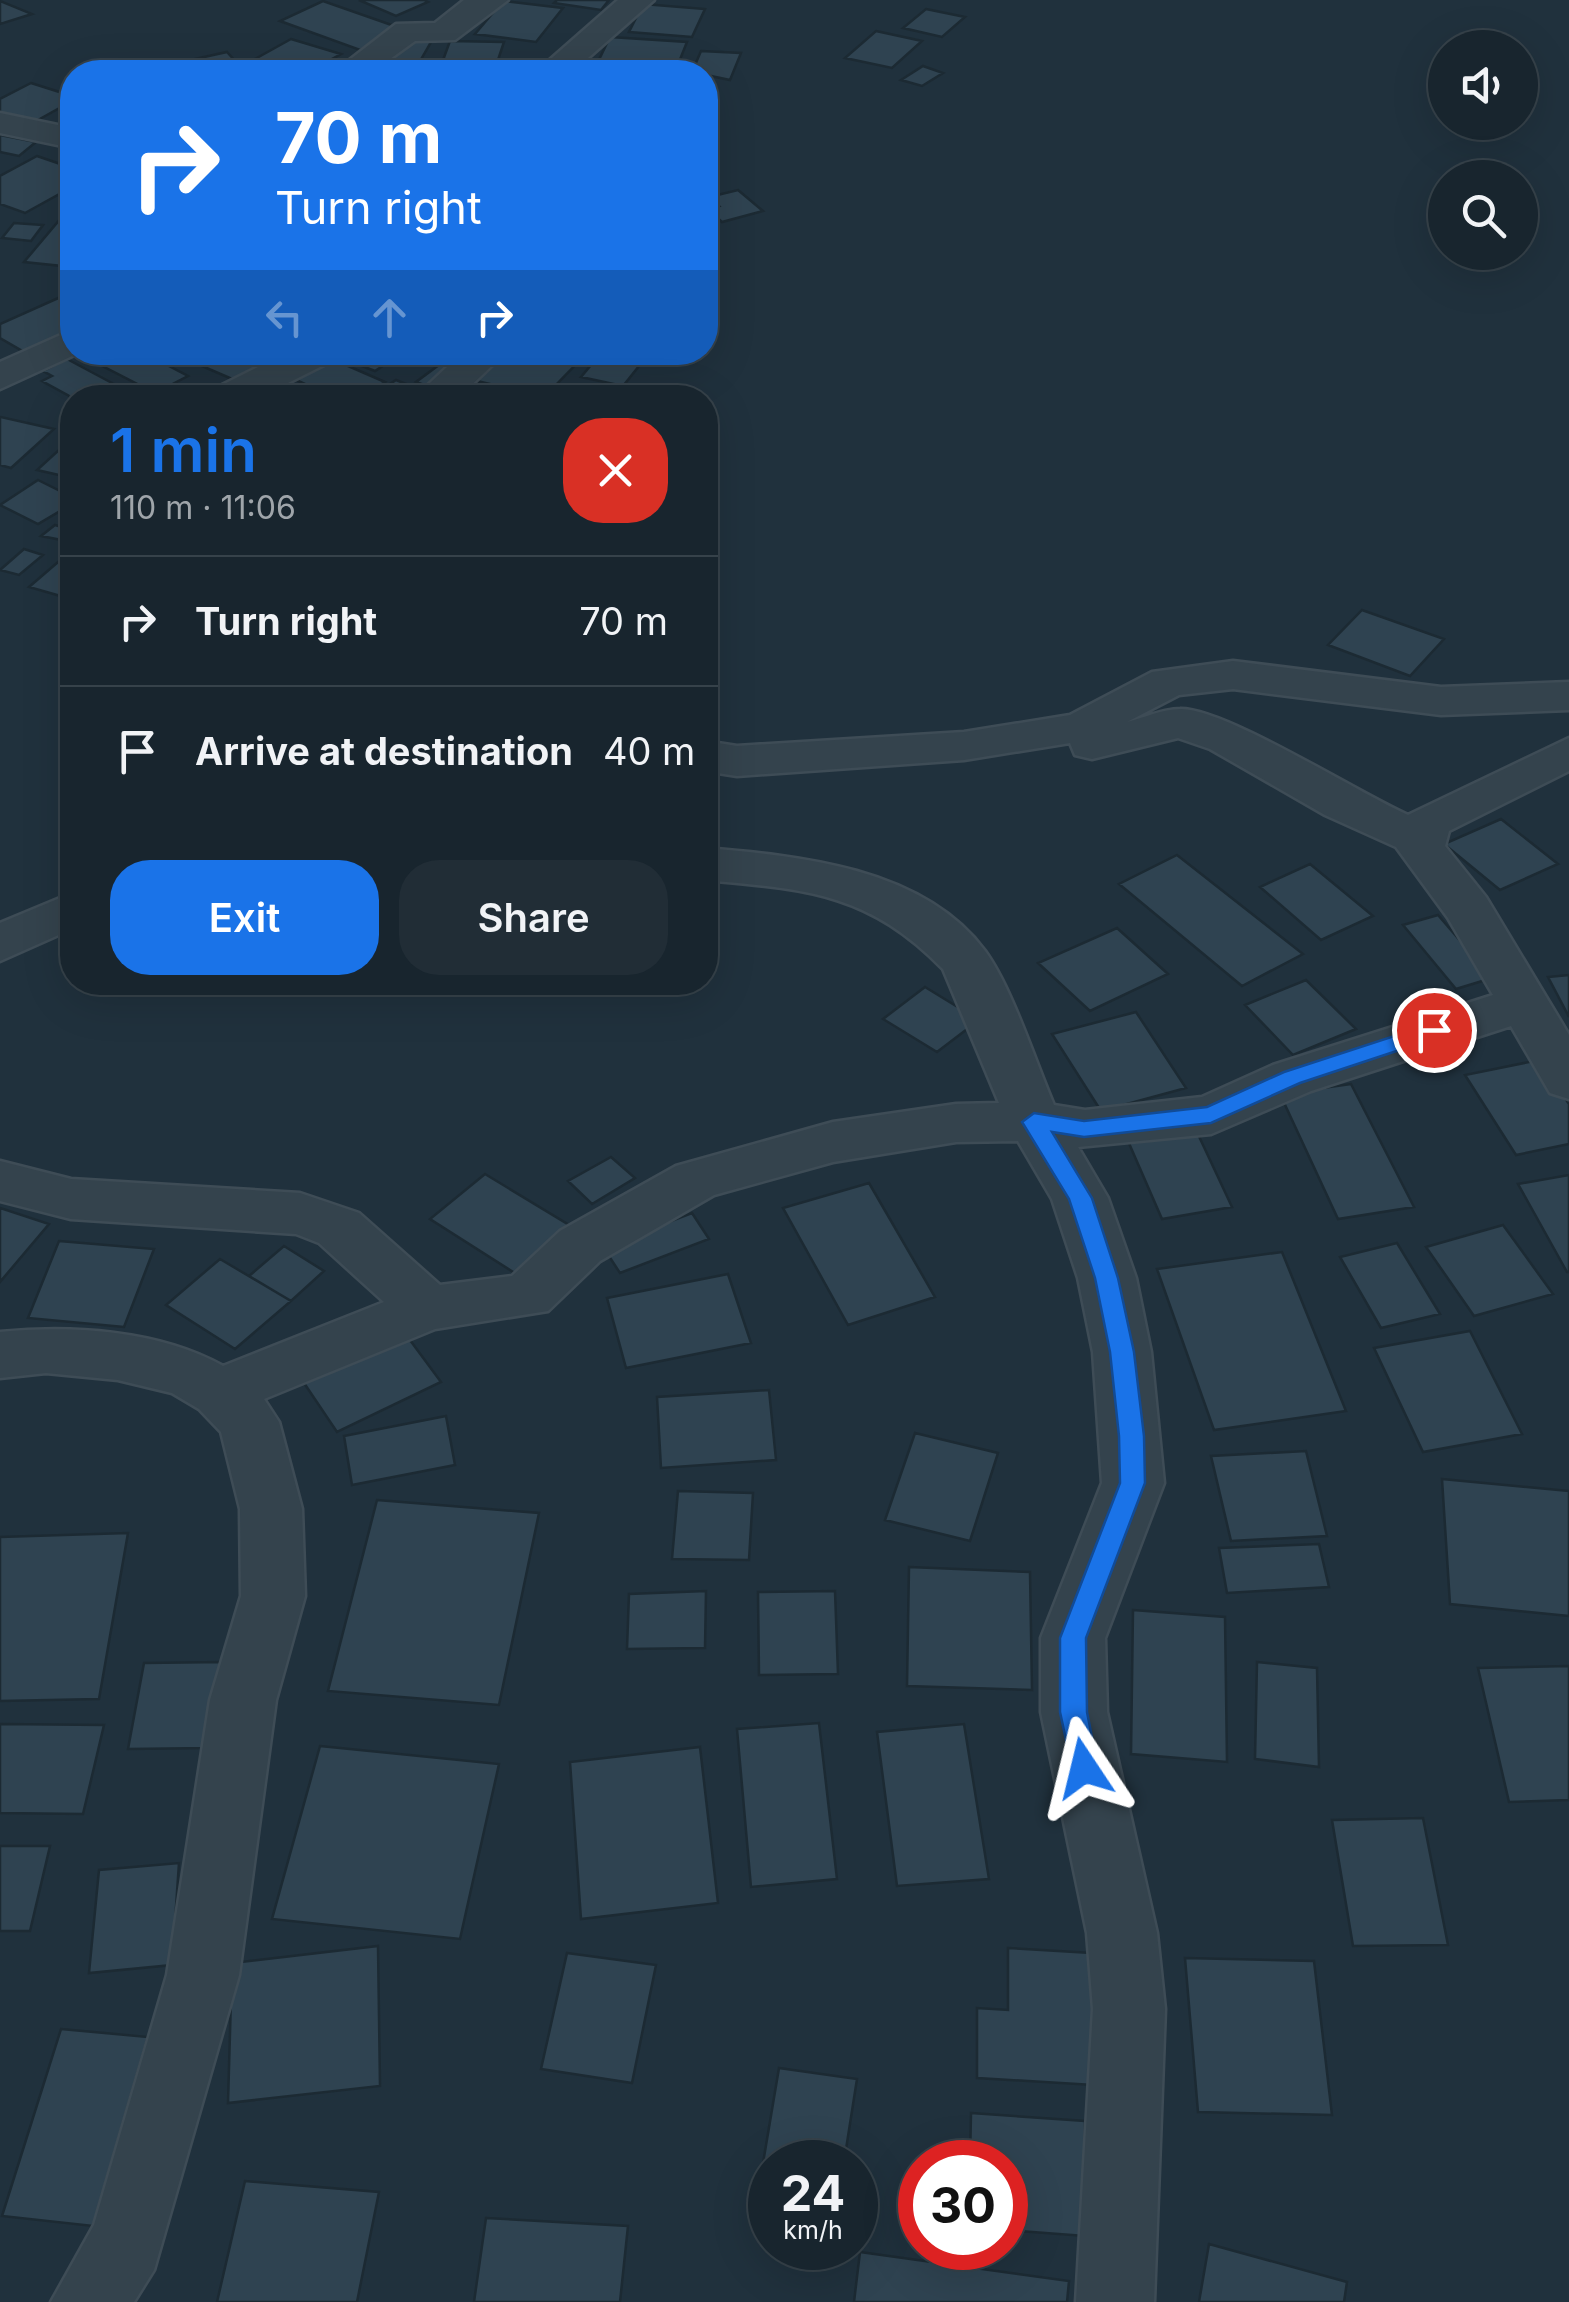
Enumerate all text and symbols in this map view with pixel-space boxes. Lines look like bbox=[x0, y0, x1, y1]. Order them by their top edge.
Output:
map controls bbox=[1428, 30, 1538, 270]
button: sound bbox=[1428, 30, 1538, 140]
text: 70 m bbox=[275, 95, 442, 180]
icon: right bbox=[110, 100, 240, 230]
button: search bbox=[1428, 160, 1538, 270]
text: Turn right bbox=[275, 180, 482, 235]
icon: left bbox=[257, 290, 312, 345]
icon: ahead bbox=[362, 290, 417, 345]
icon: right bbox=[467, 290, 522, 345]
text: 1 min bbox=[110, 414, 257, 486]
button: close bbox=[563, 418, 668, 523]
text: 110 m · 11:06 bbox=[110, 488, 296, 527]
icon: right bbox=[110, 594, 165, 649]
text: Turn right bbox=[195, 598, 377, 644]
text: 70 m bbox=[579, 598, 668, 644]
icon: arrive bbox=[110, 724, 165, 779]
text: Arrive at destination bbox=[195, 728, 573, 774]
text: 40 m bbox=[603, 728, 695, 774]
button: Exit bbox=[110, 860, 379, 975]
button: Share bbox=[399, 860, 668, 975]
pin bbox=[1392, 988, 1477, 1073]
icon: arrive bbox=[1407, 1003, 1462, 1058]
position arrow bbox=[1032, 1716, 1136, 1820]
speed limit sign: 30 bbox=[898, 2140, 1028, 2270]
text: 24 bbox=[781, 2163, 845, 2223]
text: km/h bbox=[783, 2215, 843, 2245]

